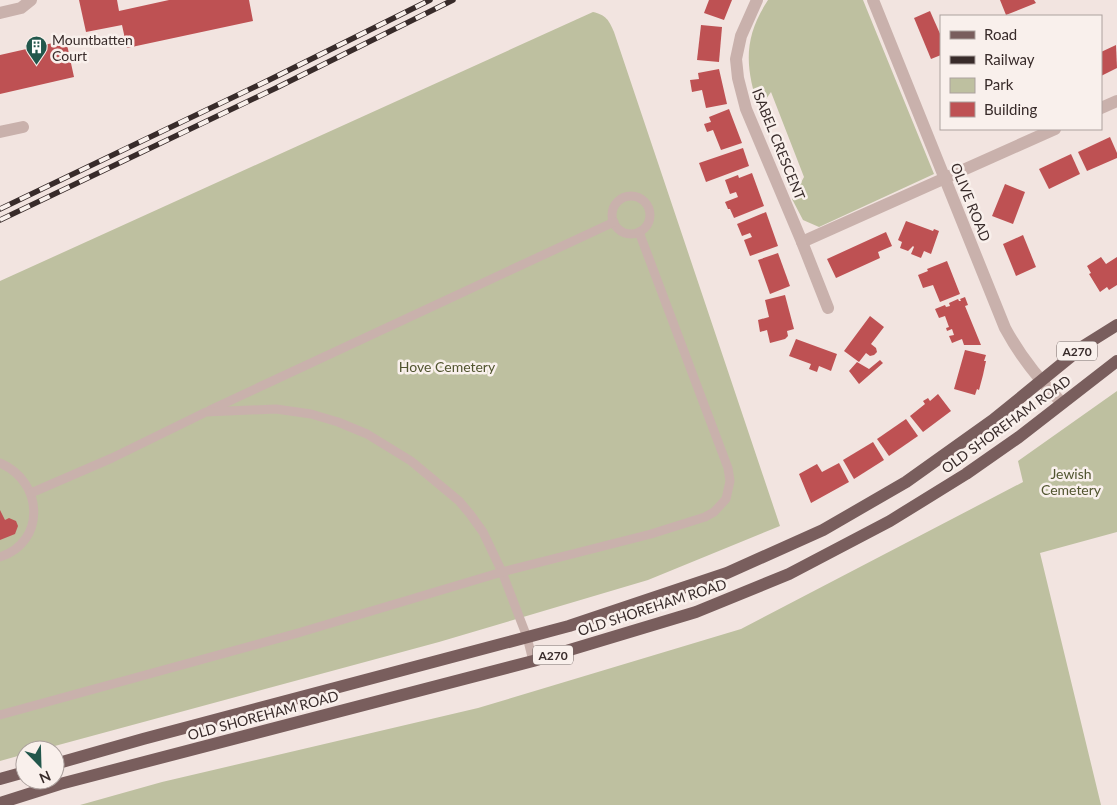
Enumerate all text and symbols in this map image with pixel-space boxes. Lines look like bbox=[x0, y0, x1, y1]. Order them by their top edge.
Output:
legend bbox=[940, 15, 1102, 130]
text: Road bbox=[984, 25, 1017, 43]
place label: Mountbatten Court bbox=[52, 31, 133, 64]
building icon: Mountbatten Court bbox=[24, 35, 48, 66]
text: Railway bbox=[984, 50, 1035, 68]
text: Park bbox=[984, 75, 1014, 93]
street label: ISABEL CRESCENT bbox=[749, 86, 809, 203]
text: Building bbox=[984, 100, 1037, 118]
street label: OLIVE ROAD bbox=[948, 160, 994, 244]
road number: A270 bbox=[1057, 342, 1097, 361]
park label: Hove Cemetery bbox=[399, 358, 496, 375]
street label: OLD SHOREHAM ROAD bbox=[938, 371, 1074, 477]
park label: Jewish Cemetery bbox=[1041, 465, 1102, 498]
street label: OLD SHOREHAM ROAD bbox=[575, 575, 729, 639]
road number: A270 bbox=[533, 646, 573, 664]
street label: OLD SHOREHAM ROAD bbox=[186, 687, 340, 743]
north arrow bbox=[15, 740, 65, 790]
text: N bbox=[37, 767, 54, 787]

